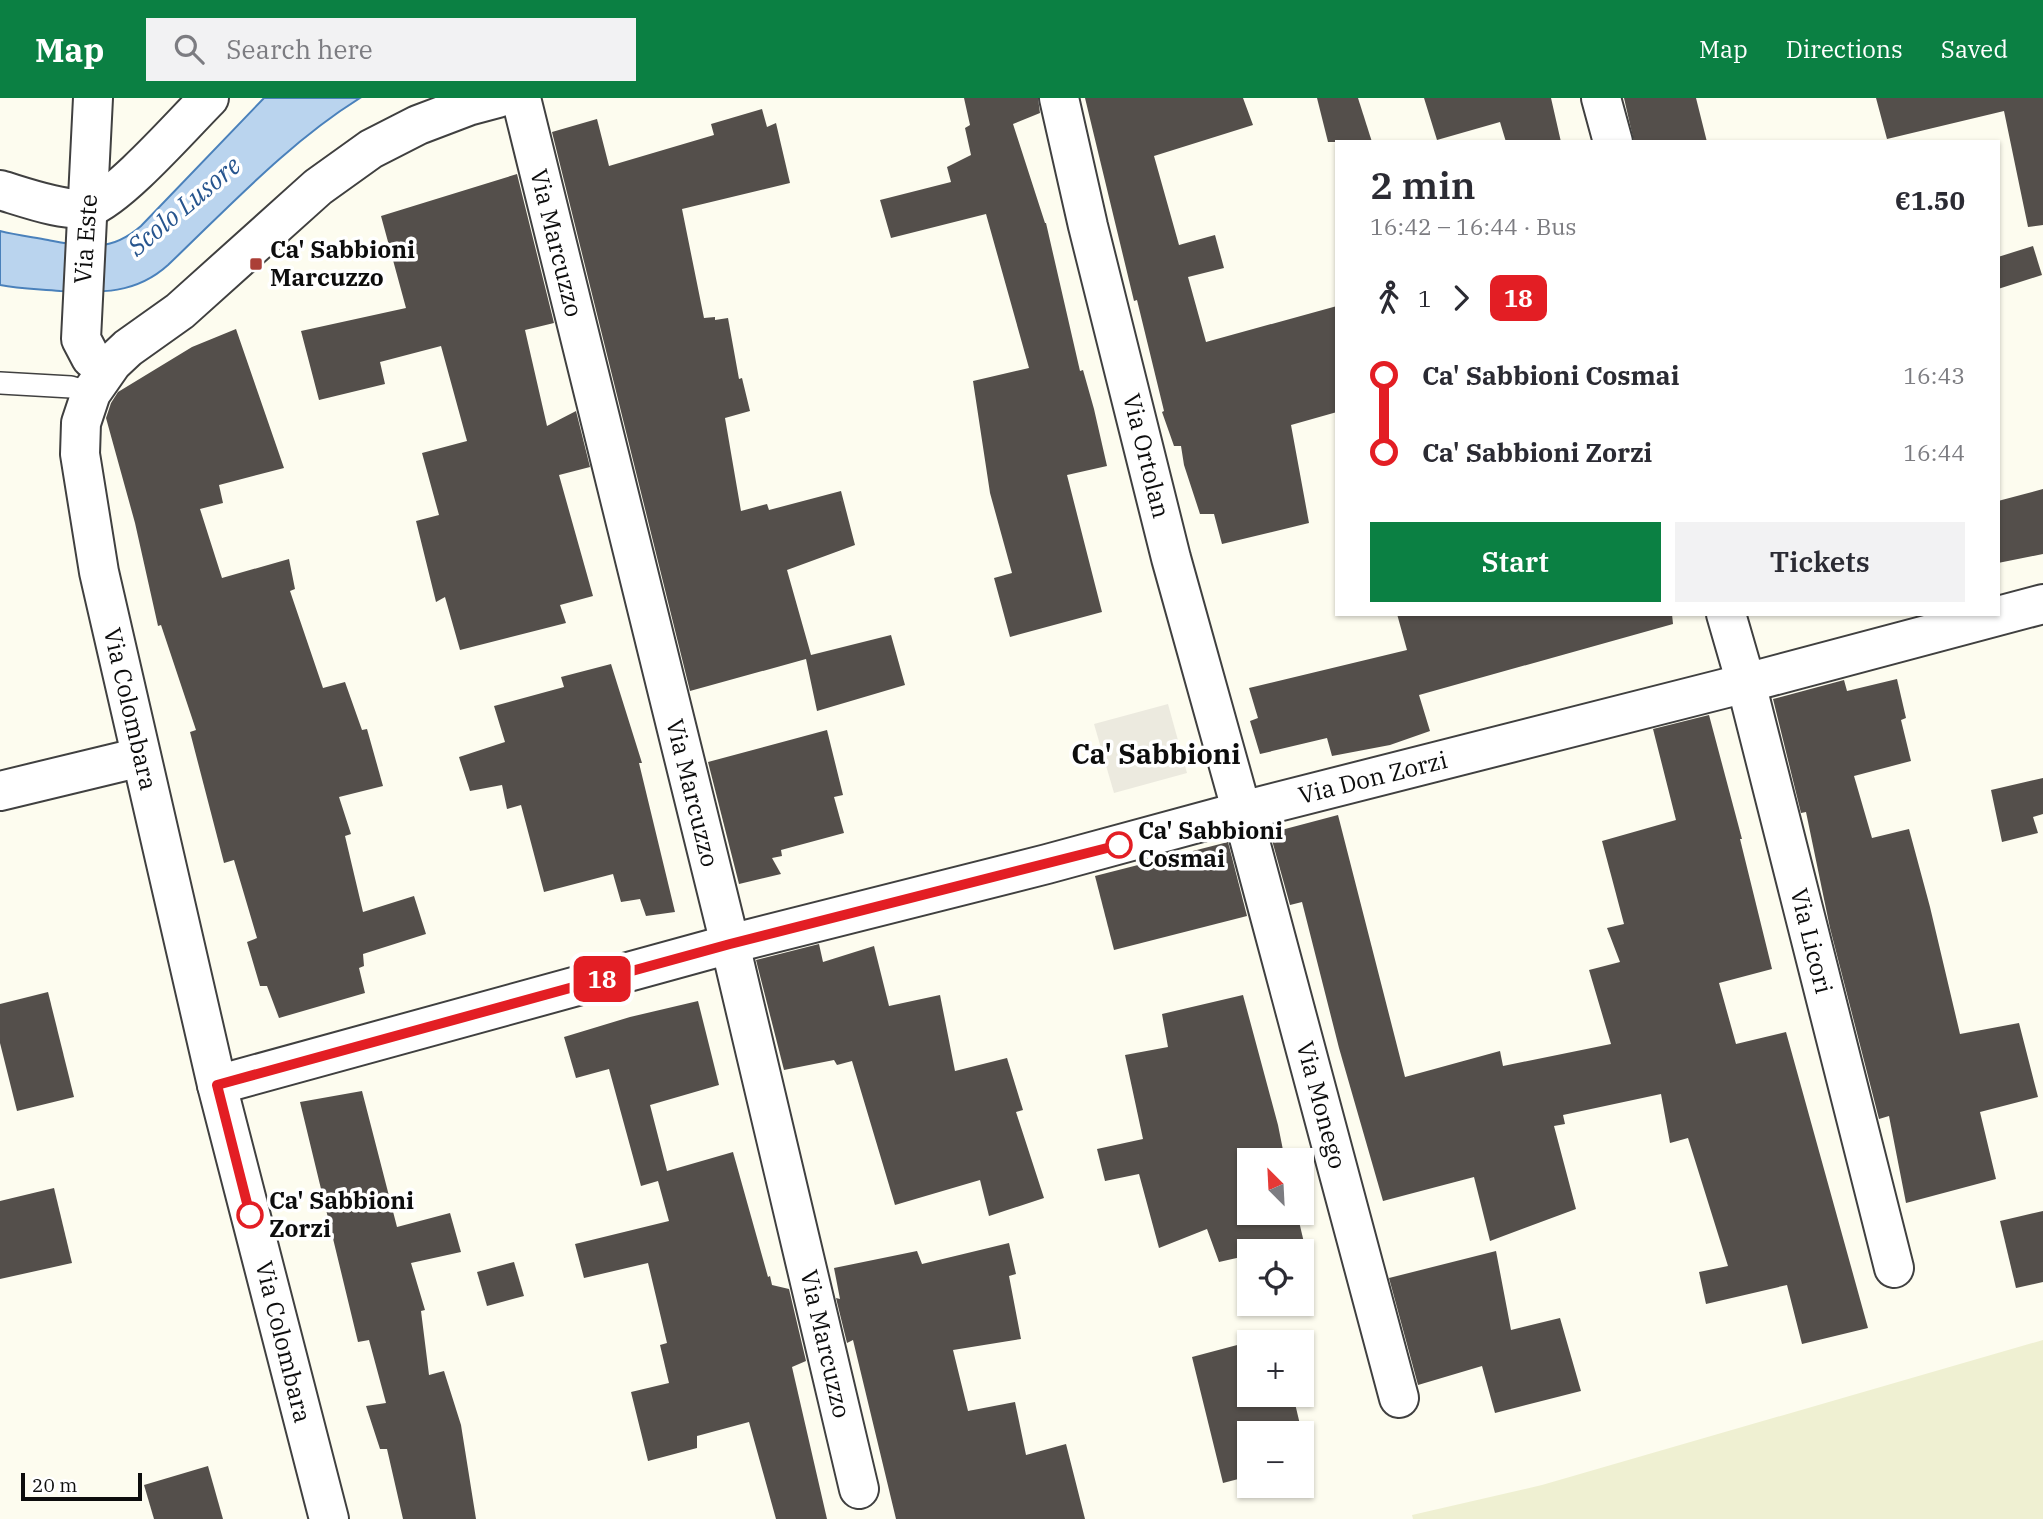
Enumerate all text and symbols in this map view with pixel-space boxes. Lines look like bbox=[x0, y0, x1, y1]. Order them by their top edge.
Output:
search box bbox=[146, 18, 636, 81]
text: Map bbox=[35, 28, 104, 71]
icon: search bbox=[170, 30, 208, 68]
text: Search here bbox=[226, 32, 373, 66]
text: Map bbox=[1699, 33, 1748, 65]
text: Directions bbox=[1786, 33, 1903, 65]
text: Saved bbox=[1941, 33, 2008, 65]
water label: Scolo Lusore bbox=[119, 148, 247, 263]
text: 2 min bbox=[1370, 160, 1476, 209]
street label: Via Marcuzzo bbox=[523, 165, 591, 320]
text: €1.50 bbox=[1895, 183, 1965, 217]
street label: Via Este bbox=[66, 193, 104, 285]
text: 16:42 – 16:44 · Bus bbox=[1370, 211, 1577, 241]
place label: Ca' Sabbioni Marcuzzo bbox=[270, 233, 415, 293]
marker: Ca' Sabbioni Marcuzzo bbox=[248, 256, 264, 272]
icon: walk bbox=[1370, 279, 1408, 317]
icon: forward bbox=[1442, 279, 1480, 317]
text: 18 bbox=[1504, 282, 1533, 314]
text: 1 bbox=[1418, 283, 1432, 313]
text: Ca' Sabbioni Cosmai bbox=[1422, 358, 1679, 392]
text: 16:43 bbox=[1903, 360, 1965, 390]
street label: Via Ortolan bbox=[1116, 390, 1178, 521]
text: Ca' Sabbioni Zorzi bbox=[1422, 435, 1652, 469]
text: 16:44 bbox=[1903, 437, 1965, 467]
button: Start bbox=[1370, 522, 1661, 602]
button: Tickets bbox=[1675, 522, 1965, 602]
street label: Via Colombara bbox=[97, 624, 165, 793]
street label: Via Marcuzzo bbox=[659, 715, 727, 870]
district label: Ca' Sabbioni bbox=[1071, 735, 1241, 772]
street label: Via Don Zorzi bbox=[1295, 743, 1450, 811]
place label: Ca' Sabbioni Cosmai bbox=[1138, 814, 1283, 874]
marker: Ca' Sabbioni Cosmai bbox=[1106, 832, 1132, 858]
street label: Via Licori bbox=[1783, 885, 1840, 997]
line badge: 18 bbox=[570, 956, 634, 1002]
text: 18 bbox=[588, 963, 616, 995]
street label: Via Monego bbox=[1290, 1037, 1354, 1172]
north arrow bbox=[1237, 1148, 1314, 1225]
map controls bbox=[1237, 1148, 1314, 1498]
place label: Ca' Sabbioni Zorzi bbox=[269, 1184, 414, 1244]
marker: Ca' Sabbioni Zorzi bbox=[237, 1202, 263, 1228]
button: locate bbox=[1237, 1239, 1314, 1316]
street label: Via Colombara bbox=[248, 1258, 320, 1426]
street label: Via Marcuzzo bbox=[793, 1266, 859, 1421]
button: + bbox=[1237, 1330, 1314, 1407]
button: − bbox=[1237, 1421, 1314, 1498]
scale bar bbox=[21, 1470, 142, 1502]
text: 20 m bbox=[32, 1473, 77, 1497]

